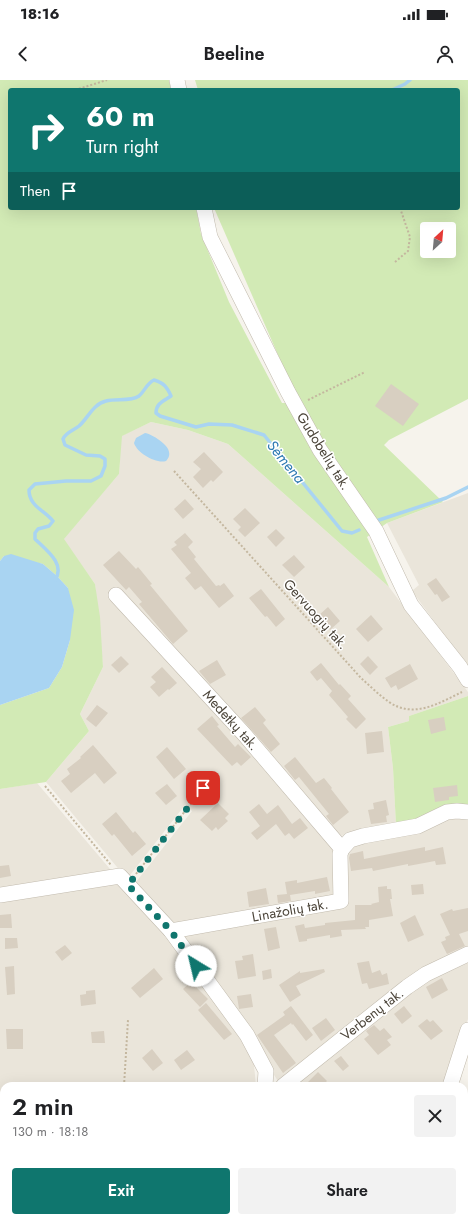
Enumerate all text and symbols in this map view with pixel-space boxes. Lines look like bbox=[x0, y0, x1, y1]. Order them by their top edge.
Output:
text: 18:16 bbox=[20, 3, 60, 25]
text: Beeline bbox=[204, 41, 264, 67]
icon: back bbox=[12, 43, 34, 65]
icon: person bbox=[434, 43, 456, 65]
text: 60 m bbox=[86, 96, 155, 137]
icon: right bbox=[20, 104, 72, 156]
text: Turn right bbox=[86, 134, 158, 160]
text: Then bbox=[20, 180, 50, 202]
icon: arrive bbox=[58, 180, 80, 202]
north arrow bbox=[420, 222, 456, 258]
map controls bbox=[420, 222, 456, 258]
street label: Gudobelių tak. bbox=[292, 408, 356, 494]
water label: Sėmena bbox=[262, 436, 311, 489]
street label: Gervuogių tak. bbox=[279, 574, 353, 654]
street label: Medetkų tak. bbox=[198, 685, 264, 755]
pin bbox=[186, 771, 220, 805]
icon: arrive bbox=[192, 777, 214, 799]
street label: Linažolių tak. bbox=[250, 893, 330, 927]
position arrow bbox=[175, 945, 217, 987]
street label: Verbenų tak. bbox=[336, 983, 408, 1045]
text: 2 min bbox=[12, 1089, 74, 1124]
button: close bbox=[414, 1095, 456, 1137]
text: 130 m · 18:18 bbox=[12, 1122, 88, 1141]
button: Exit bbox=[12, 1168, 230, 1214]
button: Share bbox=[238, 1168, 456, 1214]

